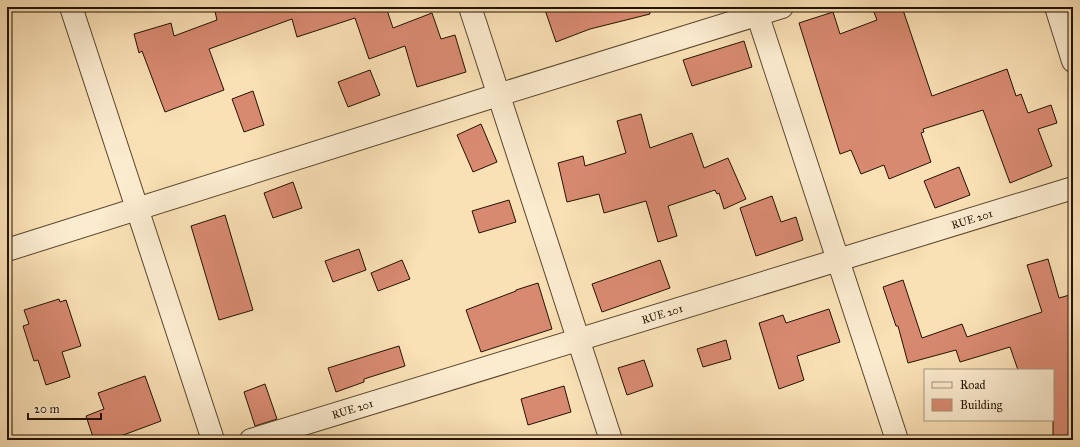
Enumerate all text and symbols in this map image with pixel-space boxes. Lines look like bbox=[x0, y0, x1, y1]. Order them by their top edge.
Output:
street label: RUE 201 bbox=[950, 207, 994, 232]
street label: RUE 201 bbox=[640, 302, 684, 327]
legend bbox=[924, 369, 1054, 421]
text: Road bbox=[960, 378, 986, 392]
scale bar bbox=[28, 395, 101, 421]
street label: RUE 201 bbox=[330, 397, 375, 422]
text: Building bbox=[960, 398, 1003, 413]
text: 20 m bbox=[34, 402, 60, 416]

